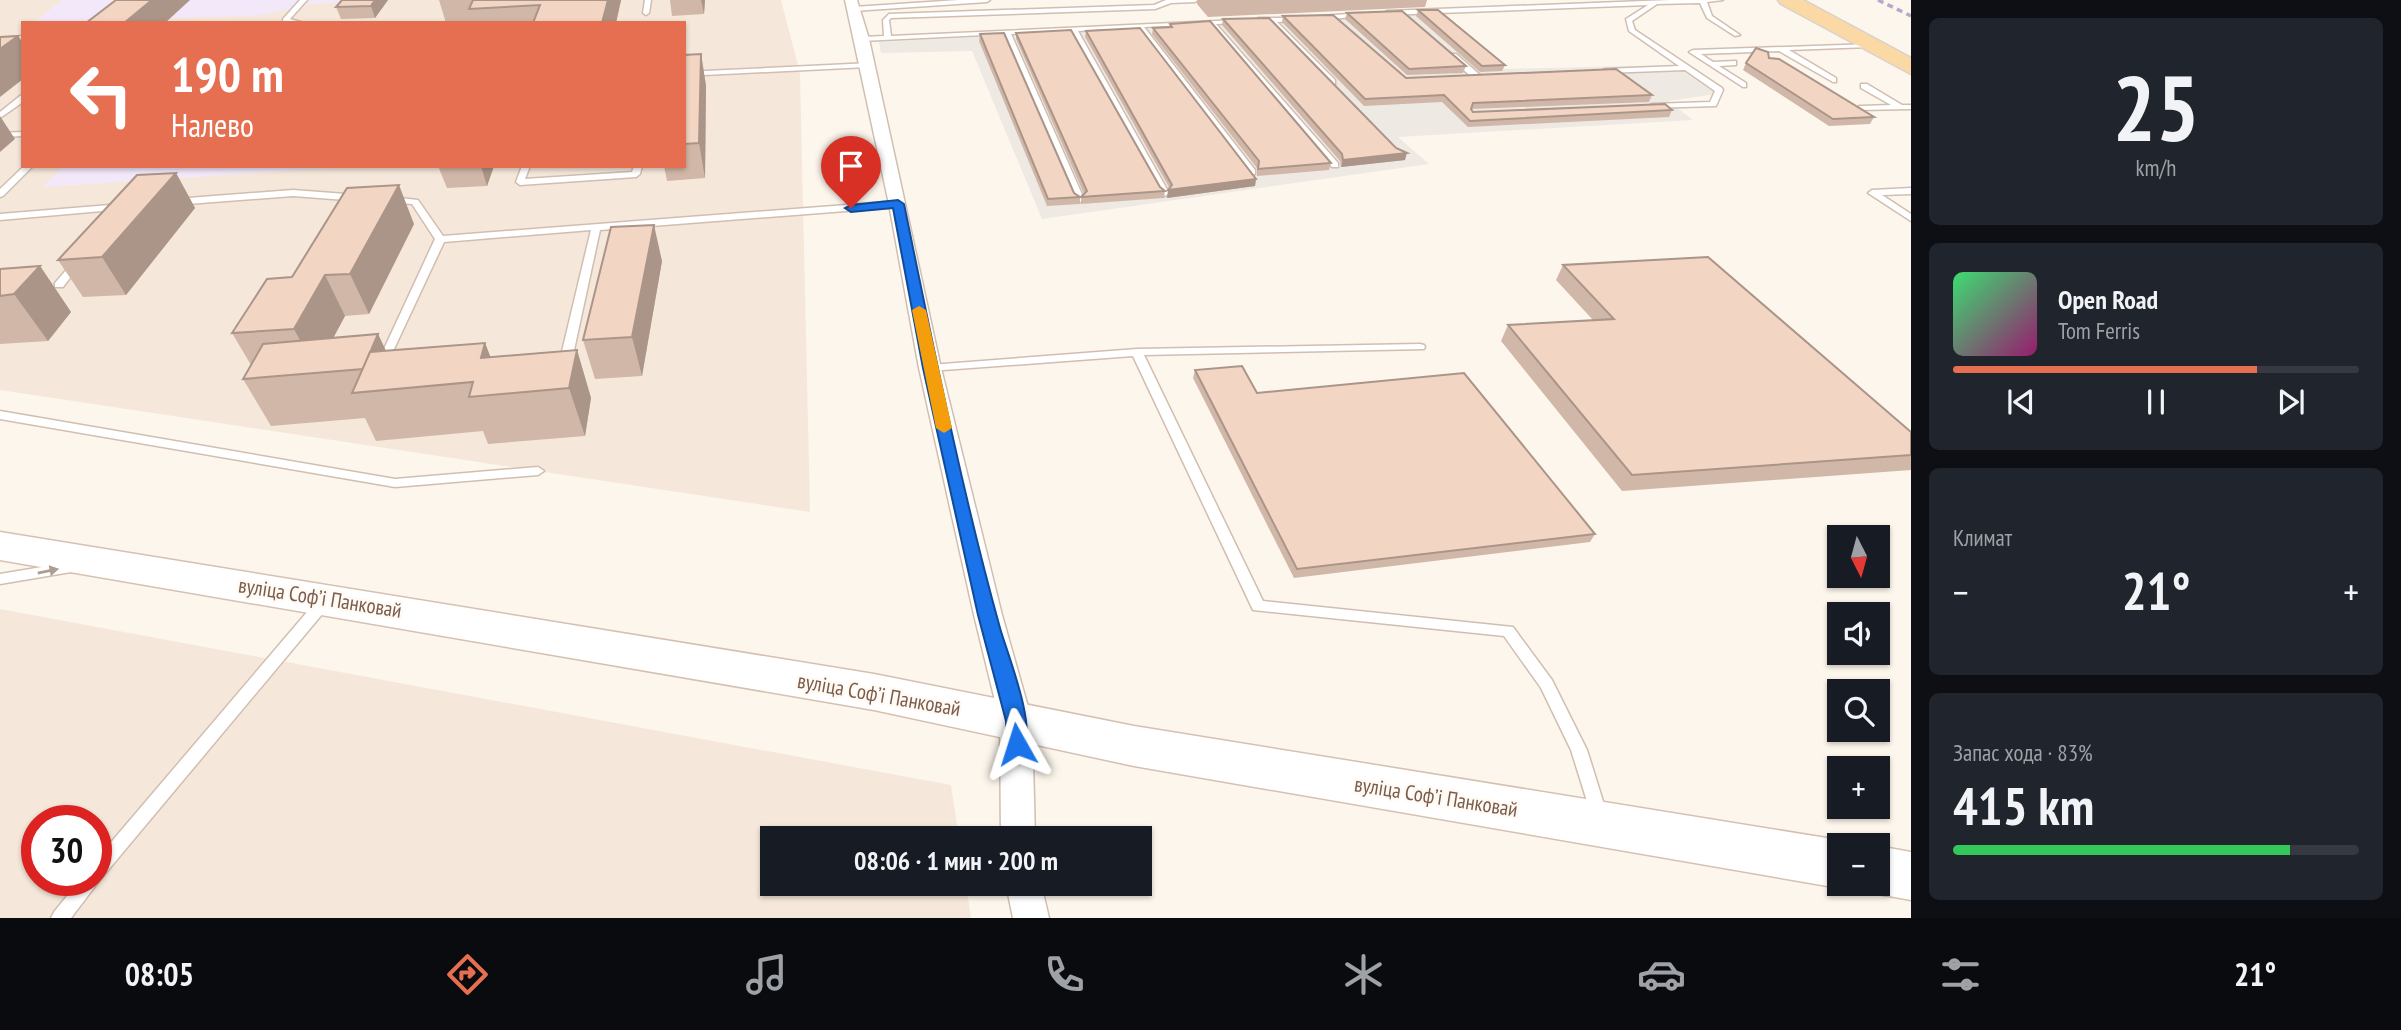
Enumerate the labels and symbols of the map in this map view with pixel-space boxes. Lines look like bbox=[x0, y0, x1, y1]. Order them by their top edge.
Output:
pin bbox=[821, 136, 881, 208]
north arrow bbox=[1827, 525, 1890, 588]
one-way arrow bbox=[37, 566, 59, 577]
street label: вуліца Софʼі Панковай bbox=[236, 571, 404, 624]
street label: вуліца Софʼі Панковай bbox=[795, 667, 963, 722]
position arrow bbox=[980, 707, 1054, 781]
street label: вуліца Софʼі Панковай bbox=[1352, 770, 1520, 823]
speed limit sign: 30 bbox=[21, 805, 112, 896]

